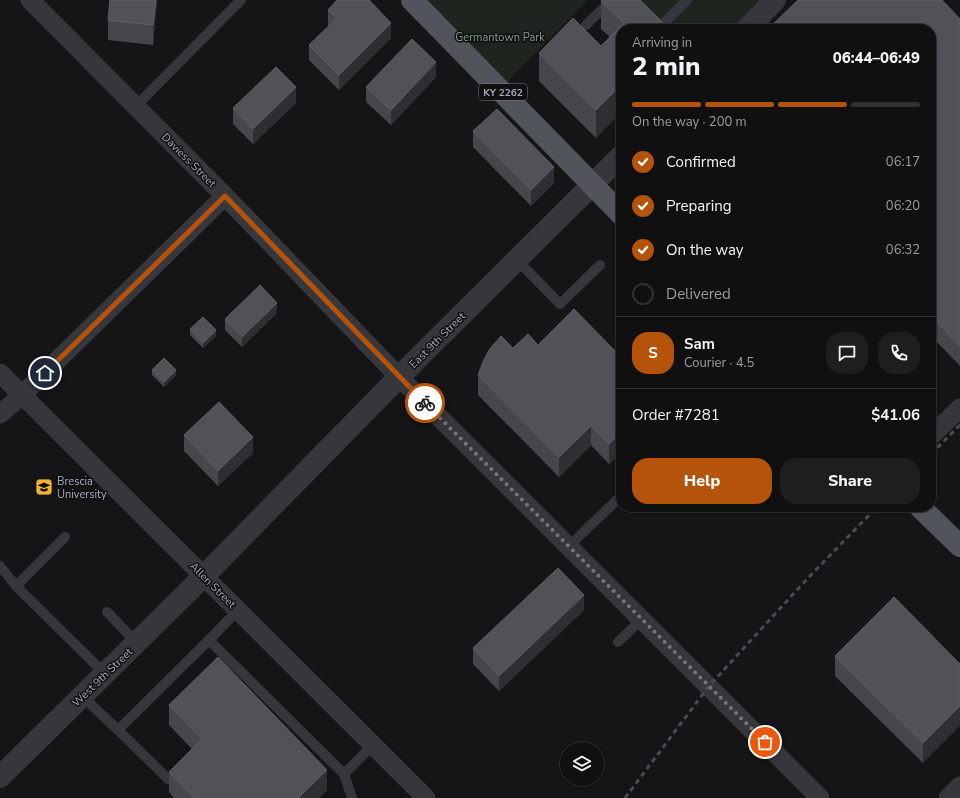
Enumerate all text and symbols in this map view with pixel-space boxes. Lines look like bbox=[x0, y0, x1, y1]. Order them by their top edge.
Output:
park label: Germantown Park bbox=[455, 30, 545, 45]
text: Arriving in bbox=[632, 34, 692, 52]
text: 06:44–06:49 bbox=[833, 48, 920, 68]
text: 2 min bbox=[632, 49, 700, 84]
road number: KY 2262 bbox=[479, 84, 527, 100]
text: On the way · 200 m bbox=[632, 113, 747, 131]
street label: Daviess Street bbox=[158, 130, 219, 191]
icon: check bbox=[632, 151, 654, 173]
text: Confirmed bbox=[666, 152, 736, 172]
text: 06:17 bbox=[886, 153, 920, 171]
icon: check bbox=[632, 195, 654, 217]
text: Preparing bbox=[666, 196, 731, 216]
text: 06:20 bbox=[886, 197, 920, 215]
icon: check bbox=[632, 239, 654, 261]
text: On the way bbox=[666, 240, 744, 260]
text: 06:32 bbox=[886, 241, 920, 259]
text: Delivered bbox=[666, 284, 731, 304]
street label: East 9th Street bbox=[406, 309, 469, 372]
button: chat bbox=[826, 332, 868, 374]
button: phone bbox=[878, 332, 920, 374]
text: Sam bbox=[684, 334, 715, 354]
text: S bbox=[648, 343, 658, 363]
text: Courier · 4.5 bbox=[684, 354, 754, 372]
pin bbox=[28, 356, 62, 390]
icon: home bbox=[34, 362, 56, 384]
courier bbox=[405, 383, 445, 423]
icon: bike bbox=[414, 392, 436, 414]
text: Order #7281 bbox=[632, 405, 720, 425]
text: $41.06 bbox=[871, 405, 920, 425]
button: Help bbox=[632, 458, 772, 504]
button: Share bbox=[780, 458, 920, 504]
place label: Brescia University bbox=[57, 474, 107, 502]
school or university icon: Brescia University bbox=[34, 477, 54, 497]
street label: Allen Street bbox=[186, 559, 239, 612]
street label: West 9th Street bbox=[69, 645, 136, 710]
pin bbox=[748, 725, 782, 759]
icon: bag bbox=[754, 731, 776, 753]
map controls bbox=[560, 742, 604, 786]
button: layers bbox=[560, 742, 604, 786]

